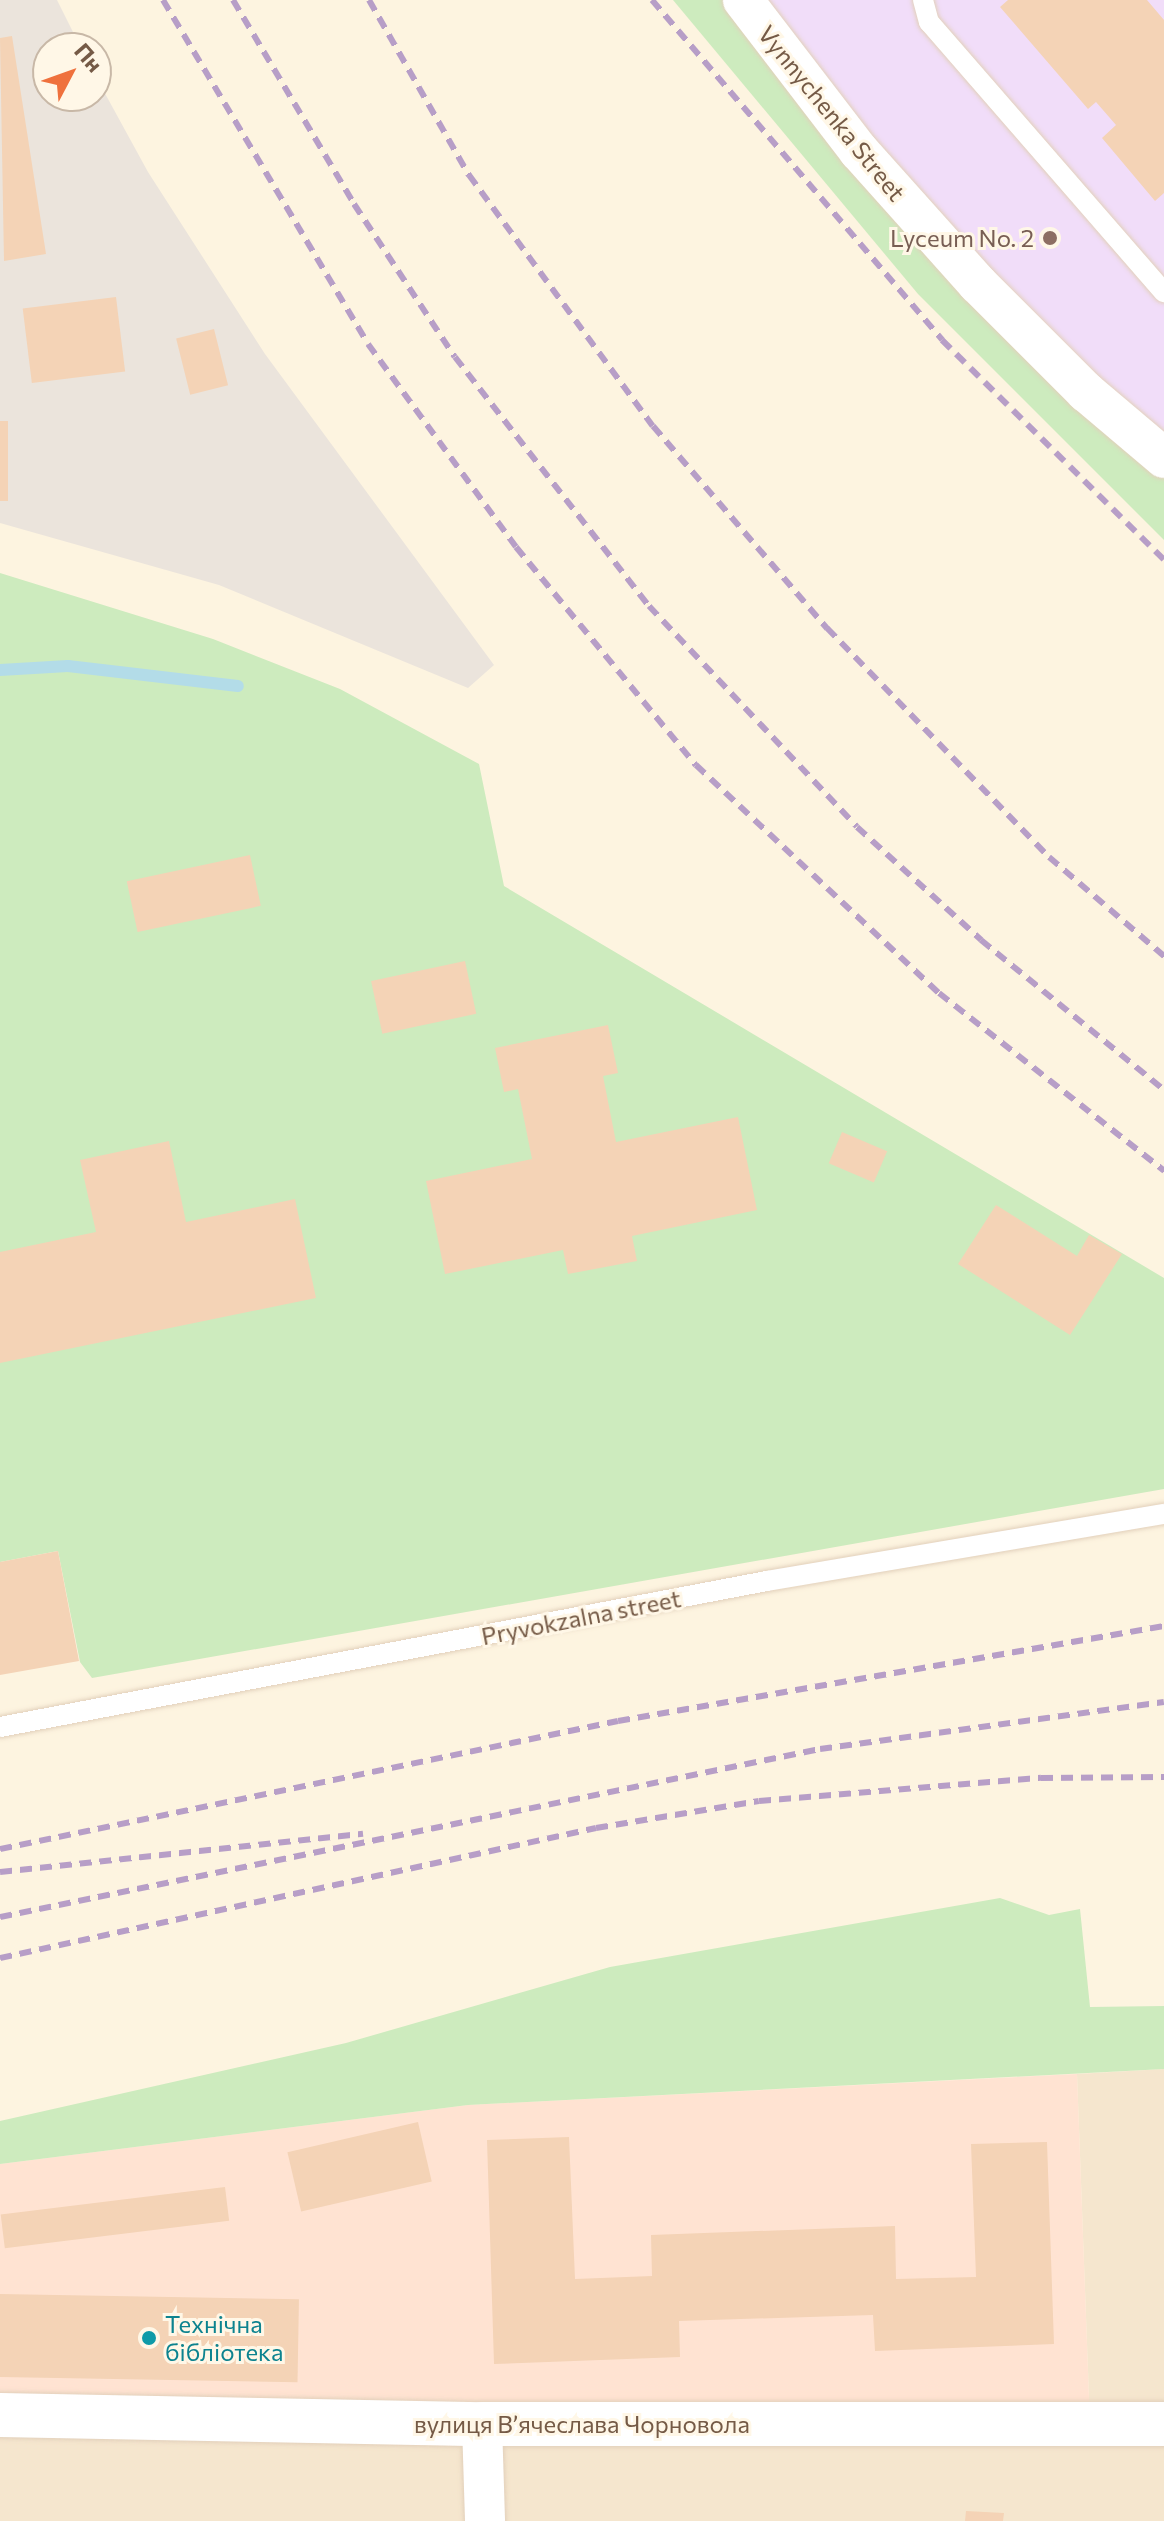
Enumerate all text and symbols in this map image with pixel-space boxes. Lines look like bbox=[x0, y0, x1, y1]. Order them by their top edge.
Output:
street label: Vynnychenka Street bbox=[752, 19, 912, 207]
north arrow bbox=[32, 32, 112, 112]
text: Пн bbox=[69, 37, 109, 77]
place label: Lyceum No. 2 bbox=[890, 224, 1034, 252]
marker: Lyceum No. 2 bbox=[1041, 229, 1059, 247]
street label: Pryvokzalna street bbox=[479, 1584, 683, 1650]
place label: Технічна бібліотека bbox=[165, 2310, 283, 2366]
marker: Технічна бібліотека bbox=[140, 2329, 158, 2347]
street label: вулиця Вʼячеслава Чорновола bbox=[414, 2410, 750, 2438]

